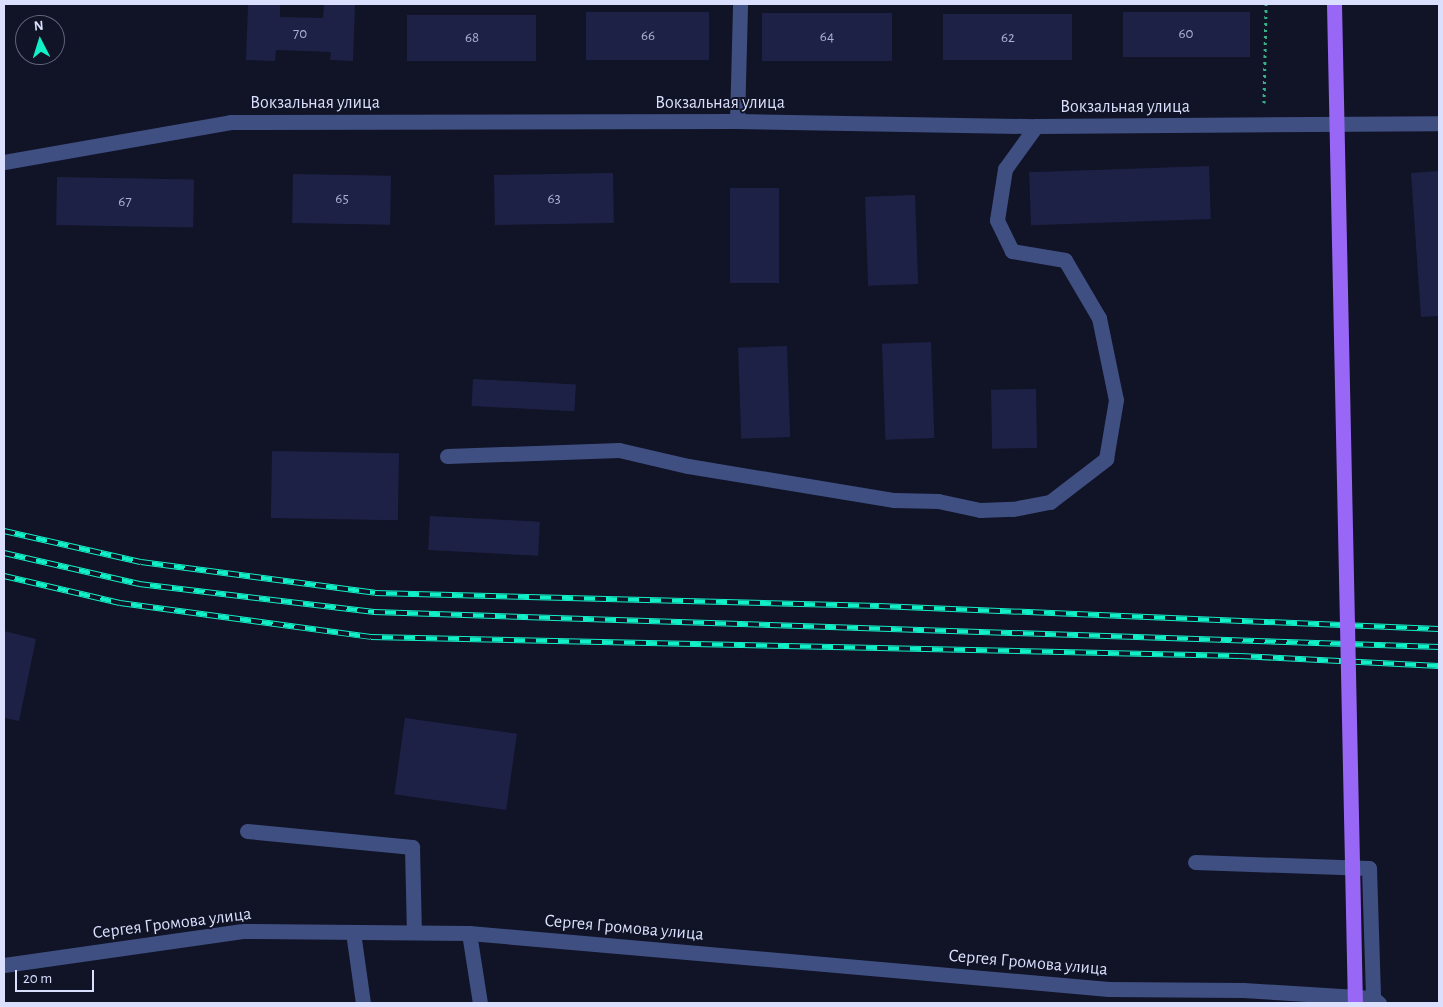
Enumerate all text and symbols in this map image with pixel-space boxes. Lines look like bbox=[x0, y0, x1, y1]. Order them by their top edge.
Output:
north arrow bbox=[15, 15, 65, 65]
text: N bbox=[33, 19, 44, 33]
house number: 70 bbox=[293, 25, 307, 43]
house number: 60 bbox=[1179, 25, 1193, 43]
house number: 66 bbox=[641, 27, 655, 45]
house number: 64 bbox=[820, 28, 834, 46]
house number: 68 bbox=[465, 29, 479, 47]
house number: 62 bbox=[1001, 29, 1015, 47]
street label: Вокзальная улица bbox=[250, 92, 380, 114]
street label: Вокзальная улица bbox=[655, 92, 785, 114]
street label: Вокзальная улица bbox=[1060, 96, 1190, 118]
house number: 65 bbox=[335, 190, 349, 208]
house number: 63 bbox=[547, 190, 561, 208]
house number: 67 bbox=[118, 193, 132, 211]
street label: Сергея Громова улица bbox=[91, 904, 253, 944]
street label: Сергея Громова улица bbox=[543, 910, 705, 946]
street label: Сергея Громова улица bbox=[947, 945, 1109, 981]
scale bar bbox=[18, 960, 96, 992]
text: 20 m bbox=[23, 971, 52, 986]

